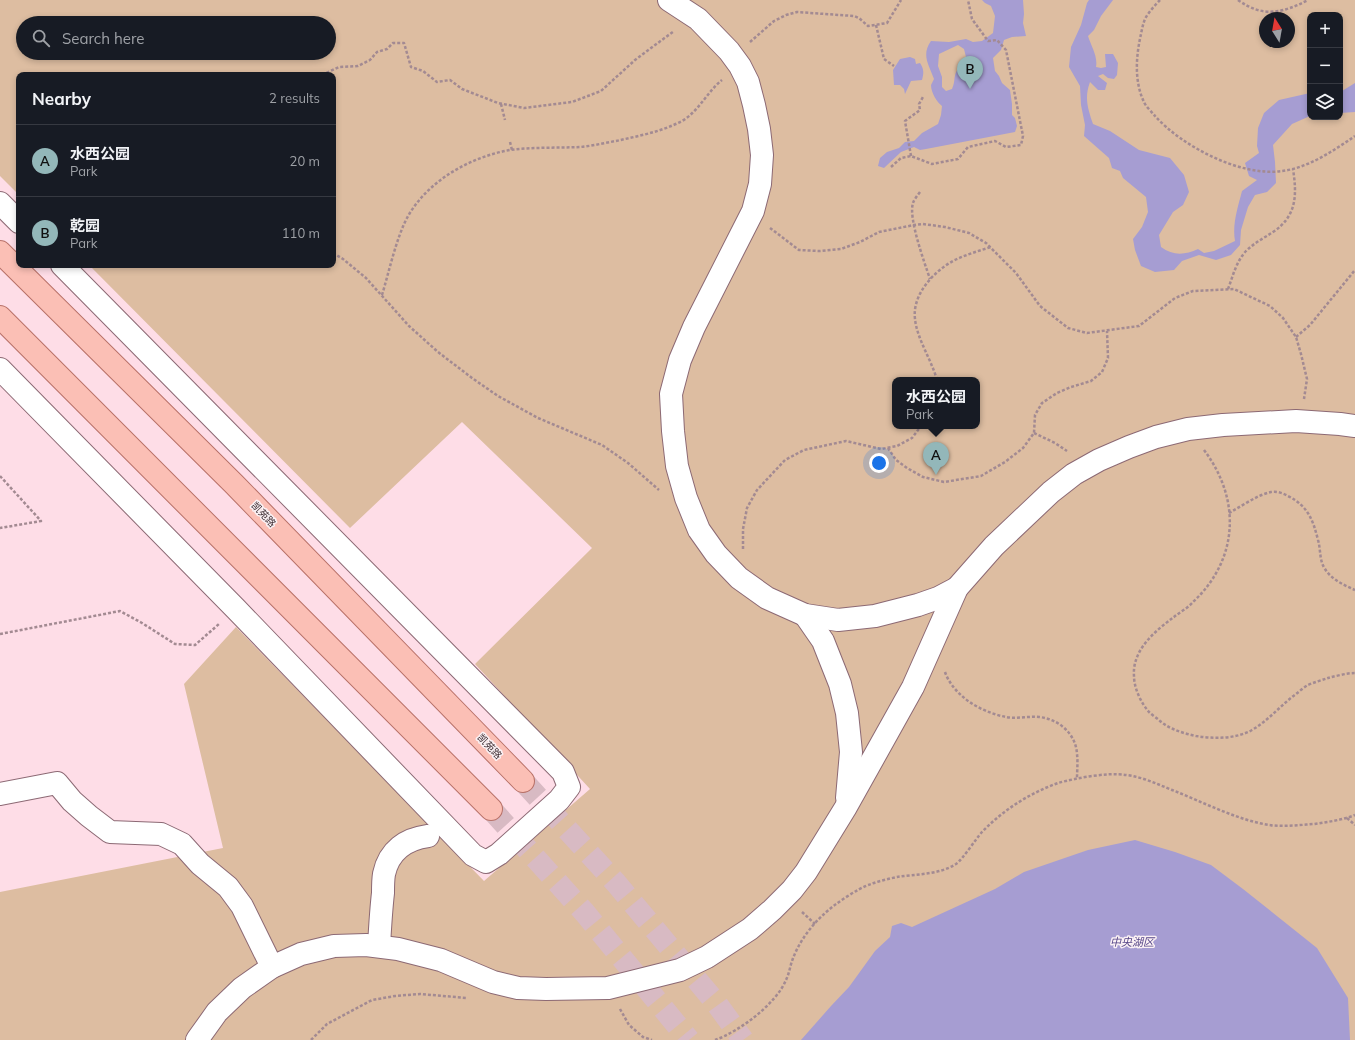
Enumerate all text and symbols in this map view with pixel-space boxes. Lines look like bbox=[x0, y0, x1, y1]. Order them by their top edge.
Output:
north arrow bbox=[1259, 12, 1295, 48]
map controls bbox=[1307, 12, 1343, 120]
button: + bbox=[1307, 12, 1343, 48]
search box bbox=[16, 16, 336, 60]
icon: search bbox=[30, 27, 52, 49]
text: Search here bbox=[62, 29, 144, 48]
button: − bbox=[1307, 48, 1343, 84]
pin: B bbox=[957, 56, 983, 89]
button: layers bbox=[1307, 84, 1343, 120]
text: Nearby bbox=[32, 88, 91, 109]
text: 2 results bbox=[269, 90, 320, 106]
text: 水西公园 bbox=[70, 144, 130, 163]
text: A bbox=[40, 153, 50, 169]
text: 20 m bbox=[290, 153, 320, 169]
text: Park bbox=[70, 163, 97, 179]
text: 乾园 bbox=[70, 216, 100, 235]
text: B bbox=[41, 225, 49, 241]
text: 110 m bbox=[282, 225, 320, 241]
text: Park bbox=[70, 235, 97, 251]
popup bbox=[892, 377, 980, 429]
text: 水西公园 bbox=[906, 387, 966, 406]
text: Park bbox=[906, 406, 933, 422]
pin: A bbox=[923, 442, 949, 475]
your location bbox=[869, 453, 889, 473]
street label: 凯苑路 bbox=[249, 499, 279, 530]
street label: 凯苑路 bbox=[475, 731, 505, 762]
water label: 中央湖区 bbox=[1110, 935, 1156, 949]

